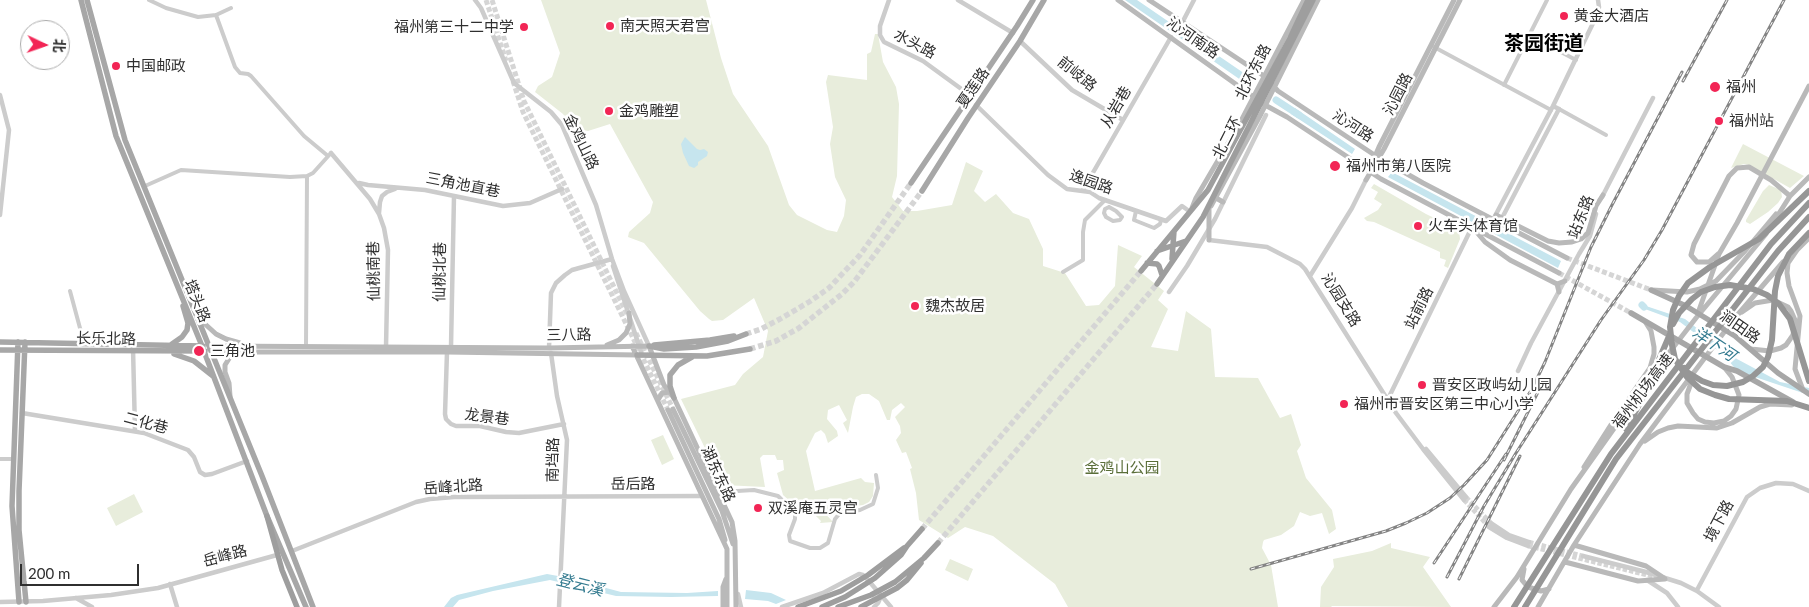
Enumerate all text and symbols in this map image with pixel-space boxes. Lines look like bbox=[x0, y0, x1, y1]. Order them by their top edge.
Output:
place label: 黄金大酒店 bbox=[1574, 7, 1649, 25]
marker: 黄金大酒店 bbox=[1558, 10, 1570, 22]
street label: 沁河南路 bbox=[1163, 13, 1223, 63]
place label: 南天照天君宫 bbox=[620, 17, 710, 35]
place label: 福州第三十二中学 bbox=[394, 18, 514, 36]
north arrow bbox=[20, 20, 70, 70]
marker: 南天照天君宫 bbox=[604, 20, 616, 32]
marker: 福州第三十二中学 bbox=[518, 21, 530, 33]
street label: 水头路 bbox=[891, 25, 939, 63]
district label: 茶园街道 bbox=[1504, 32, 1584, 56]
text: 北 bbox=[51, 38, 68, 53]
street label: 北环东路 bbox=[1231, 41, 1275, 103]
street label: 前岐路 bbox=[1054, 53, 1100, 95]
place label: 中国邮政 bbox=[126, 57, 186, 75]
marker: 中国邮政 bbox=[110, 60, 122, 72]
street label: 夏莲路 bbox=[953, 64, 993, 112]
street label: 沁园路 bbox=[1380, 70, 1416, 118]
place label: 福州 bbox=[1726, 78, 1756, 96]
marker: 福州 bbox=[1708, 80, 1722, 94]
street label: 从岩巷 bbox=[1097, 83, 1135, 131]
place label: 金鸡雕塑 bbox=[619, 102, 679, 120]
marker: 金鸡雕塑 bbox=[603, 105, 615, 117]
street label: 沁河路 bbox=[1329, 106, 1377, 146]
street label: 金鸡山路 bbox=[560, 111, 602, 173]
place label: 福州站 bbox=[1729, 112, 1774, 130]
street label: 北二环 bbox=[1209, 114, 1245, 162]
marker: 福州站 bbox=[1713, 115, 1725, 127]
place label: 福州市第八医院 bbox=[1346, 157, 1451, 175]
marker: 福州市第八医院 bbox=[1328, 159, 1342, 173]
street label: 逸园路 bbox=[1067, 166, 1115, 198]
street label: 三角池直巷 bbox=[424, 169, 502, 201]
street label: 站东路 bbox=[1564, 193, 1598, 241]
place label: 火车头体育馆 bbox=[1428, 217, 1518, 235]
marker: 火车头体育馆 bbox=[1412, 220, 1424, 232]
street label: 仙桃南巷 bbox=[364, 241, 384, 301]
street label: 仙桃北巷 bbox=[430, 242, 450, 302]
street label: 沁园支路 bbox=[1317, 270, 1365, 330]
street label: 塔头路 bbox=[180, 277, 214, 325]
street label: 站前路 bbox=[1401, 284, 1437, 332]
place label: 魏杰故居 bbox=[925, 297, 985, 315]
marker: 魏杰故居 bbox=[909, 300, 921, 312]
street label: 涧田路 bbox=[1716, 307, 1764, 347]
water label: 洋下河 bbox=[1689, 323, 1739, 365]
street label: 三八路 bbox=[546, 326, 592, 344]
street label: 长乐北路 bbox=[76, 329, 136, 349]
place label: 三角池 bbox=[210, 342, 255, 360]
marker: 三角池 bbox=[192, 344, 206, 358]
street label: 福州机场高速 bbox=[1609, 350, 1677, 432]
place label: 晋安区政屿幼儿园 bbox=[1432, 376, 1552, 394]
marker: 晋安区政屿幼儿园 bbox=[1416, 379, 1428, 391]
place label: 福州市晋安区第三中心小学 bbox=[1354, 395, 1534, 413]
marker: 福州市晋安区第三中心小学 bbox=[1338, 398, 1350, 410]
street label: 龙景巷 bbox=[464, 405, 510, 429]
street label: 二化巷 bbox=[122, 408, 170, 438]
street label: 南垱路 bbox=[544, 437, 562, 483]
street label: 湖东东路 bbox=[697, 443, 739, 505]
park label: 金鸡山公园 bbox=[1085, 459, 1159, 477]
street label: 岳后路 bbox=[611, 475, 655, 493]
street label: 岳峰北路 bbox=[422, 476, 484, 498]
street label: 境下路 bbox=[1700, 497, 1738, 545]
place label: 双溪庵五灵宫 bbox=[768, 499, 858, 517]
marker: 双溪庵五灵宫 bbox=[752, 502, 764, 514]
street label: 岳峰路 bbox=[201, 541, 249, 571]
scale bar bbox=[22, 554, 141, 586]
text: 200 m bbox=[28, 564, 70, 582]
water label: 登云溪 bbox=[554, 570, 606, 600]

